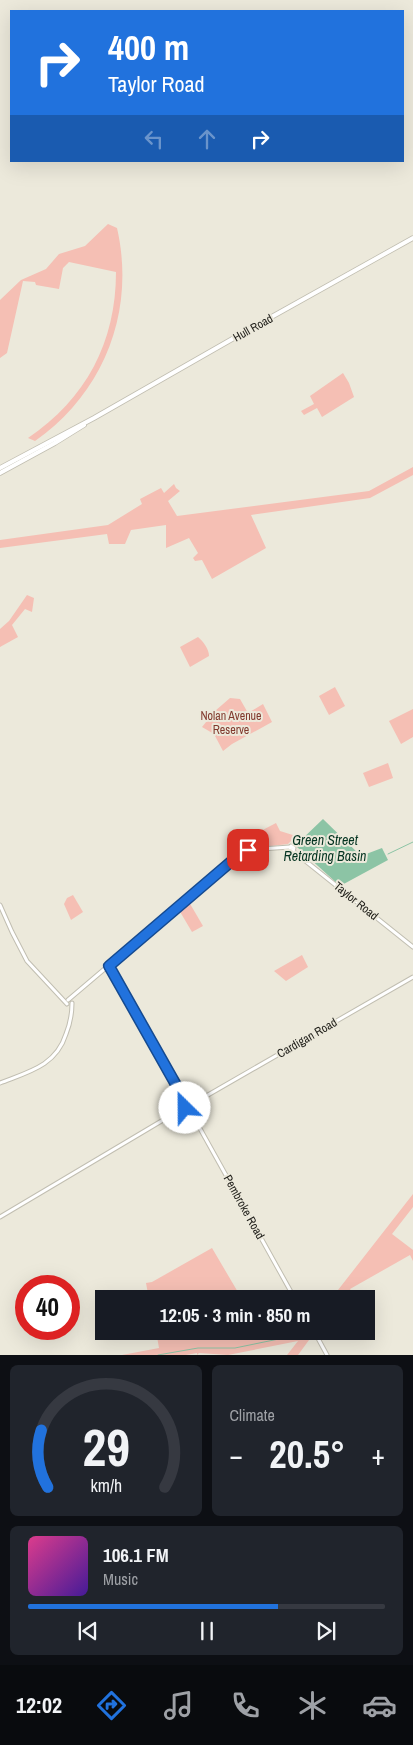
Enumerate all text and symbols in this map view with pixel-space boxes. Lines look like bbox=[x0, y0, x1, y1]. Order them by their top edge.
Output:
text: 400 m bbox=[108, 24, 189, 71]
icon: right bbox=[25, 30, 90, 95]
text: Taylor Road bbox=[108, 69, 205, 99]
icon: left bbox=[140, 125, 168, 153]
icon: ahead bbox=[193, 125, 221, 153]
icon: right bbox=[246, 125, 274, 153]
street label: Hull Road bbox=[230, 311, 276, 345]
park label: Nolan Avenue Reserve bbox=[200, 708, 262, 738]
pin bbox=[227, 829, 269, 871]
water label: Green Street Retarding Basin bbox=[284, 831, 366, 865]
icon: arrive bbox=[234, 836, 262, 864]
street label: Taylor Road bbox=[330, 878, 382, 924]
street label: Cardigan Road bbox=[274, 1014, 340, 1062]
position arrow bbox=[158, 1081, 210, 1133]
street label: Pembroke Road bbox=[220, 1172, 268, 1242]
speed limit sign: 40 bbox=[15, 1275, 80, 1340]
text: 12:05 · 3 min · 850 m bbox=[160, 1302, 310, 1328]
text: Climate bbox=[230, 1404, 275, 1426]
text: 29 bbox=[82, 1412, 129, 1482]
text: 20.5° bbox=[269, 1429, 345, 1480]
text: − bbox=[230, 1436, 243, 1474]
text: + bbox=[372, 1436, 385, 1474]
text: km/h bbox=[90, 1474, 122, 1498]
text: 106.1 FM bbox=[103, 1542, 169, 1568]
text: Music bbox=[103, 1568, 138, 1590]
icon: previous bbox=[74, 1617, 102, 1645]
icon: pause bbox=[193, 1617, 221, 1645]
icon: next bbox=[312, 1617, 340, 1645]
icon: directions bbox=[94, 1688, 129, 1723]
icon: music bbox=[161, 1688, 196, 1723]
icon: phone bbox=[228, 1688, 263, 1723]
icon: climate bbox=[295, 1688, 330, 1723]
icon: car bbox=[362, 1688, 397, 1723]
text: 12:02 bbox=[16, 1690, 62, 1720]

